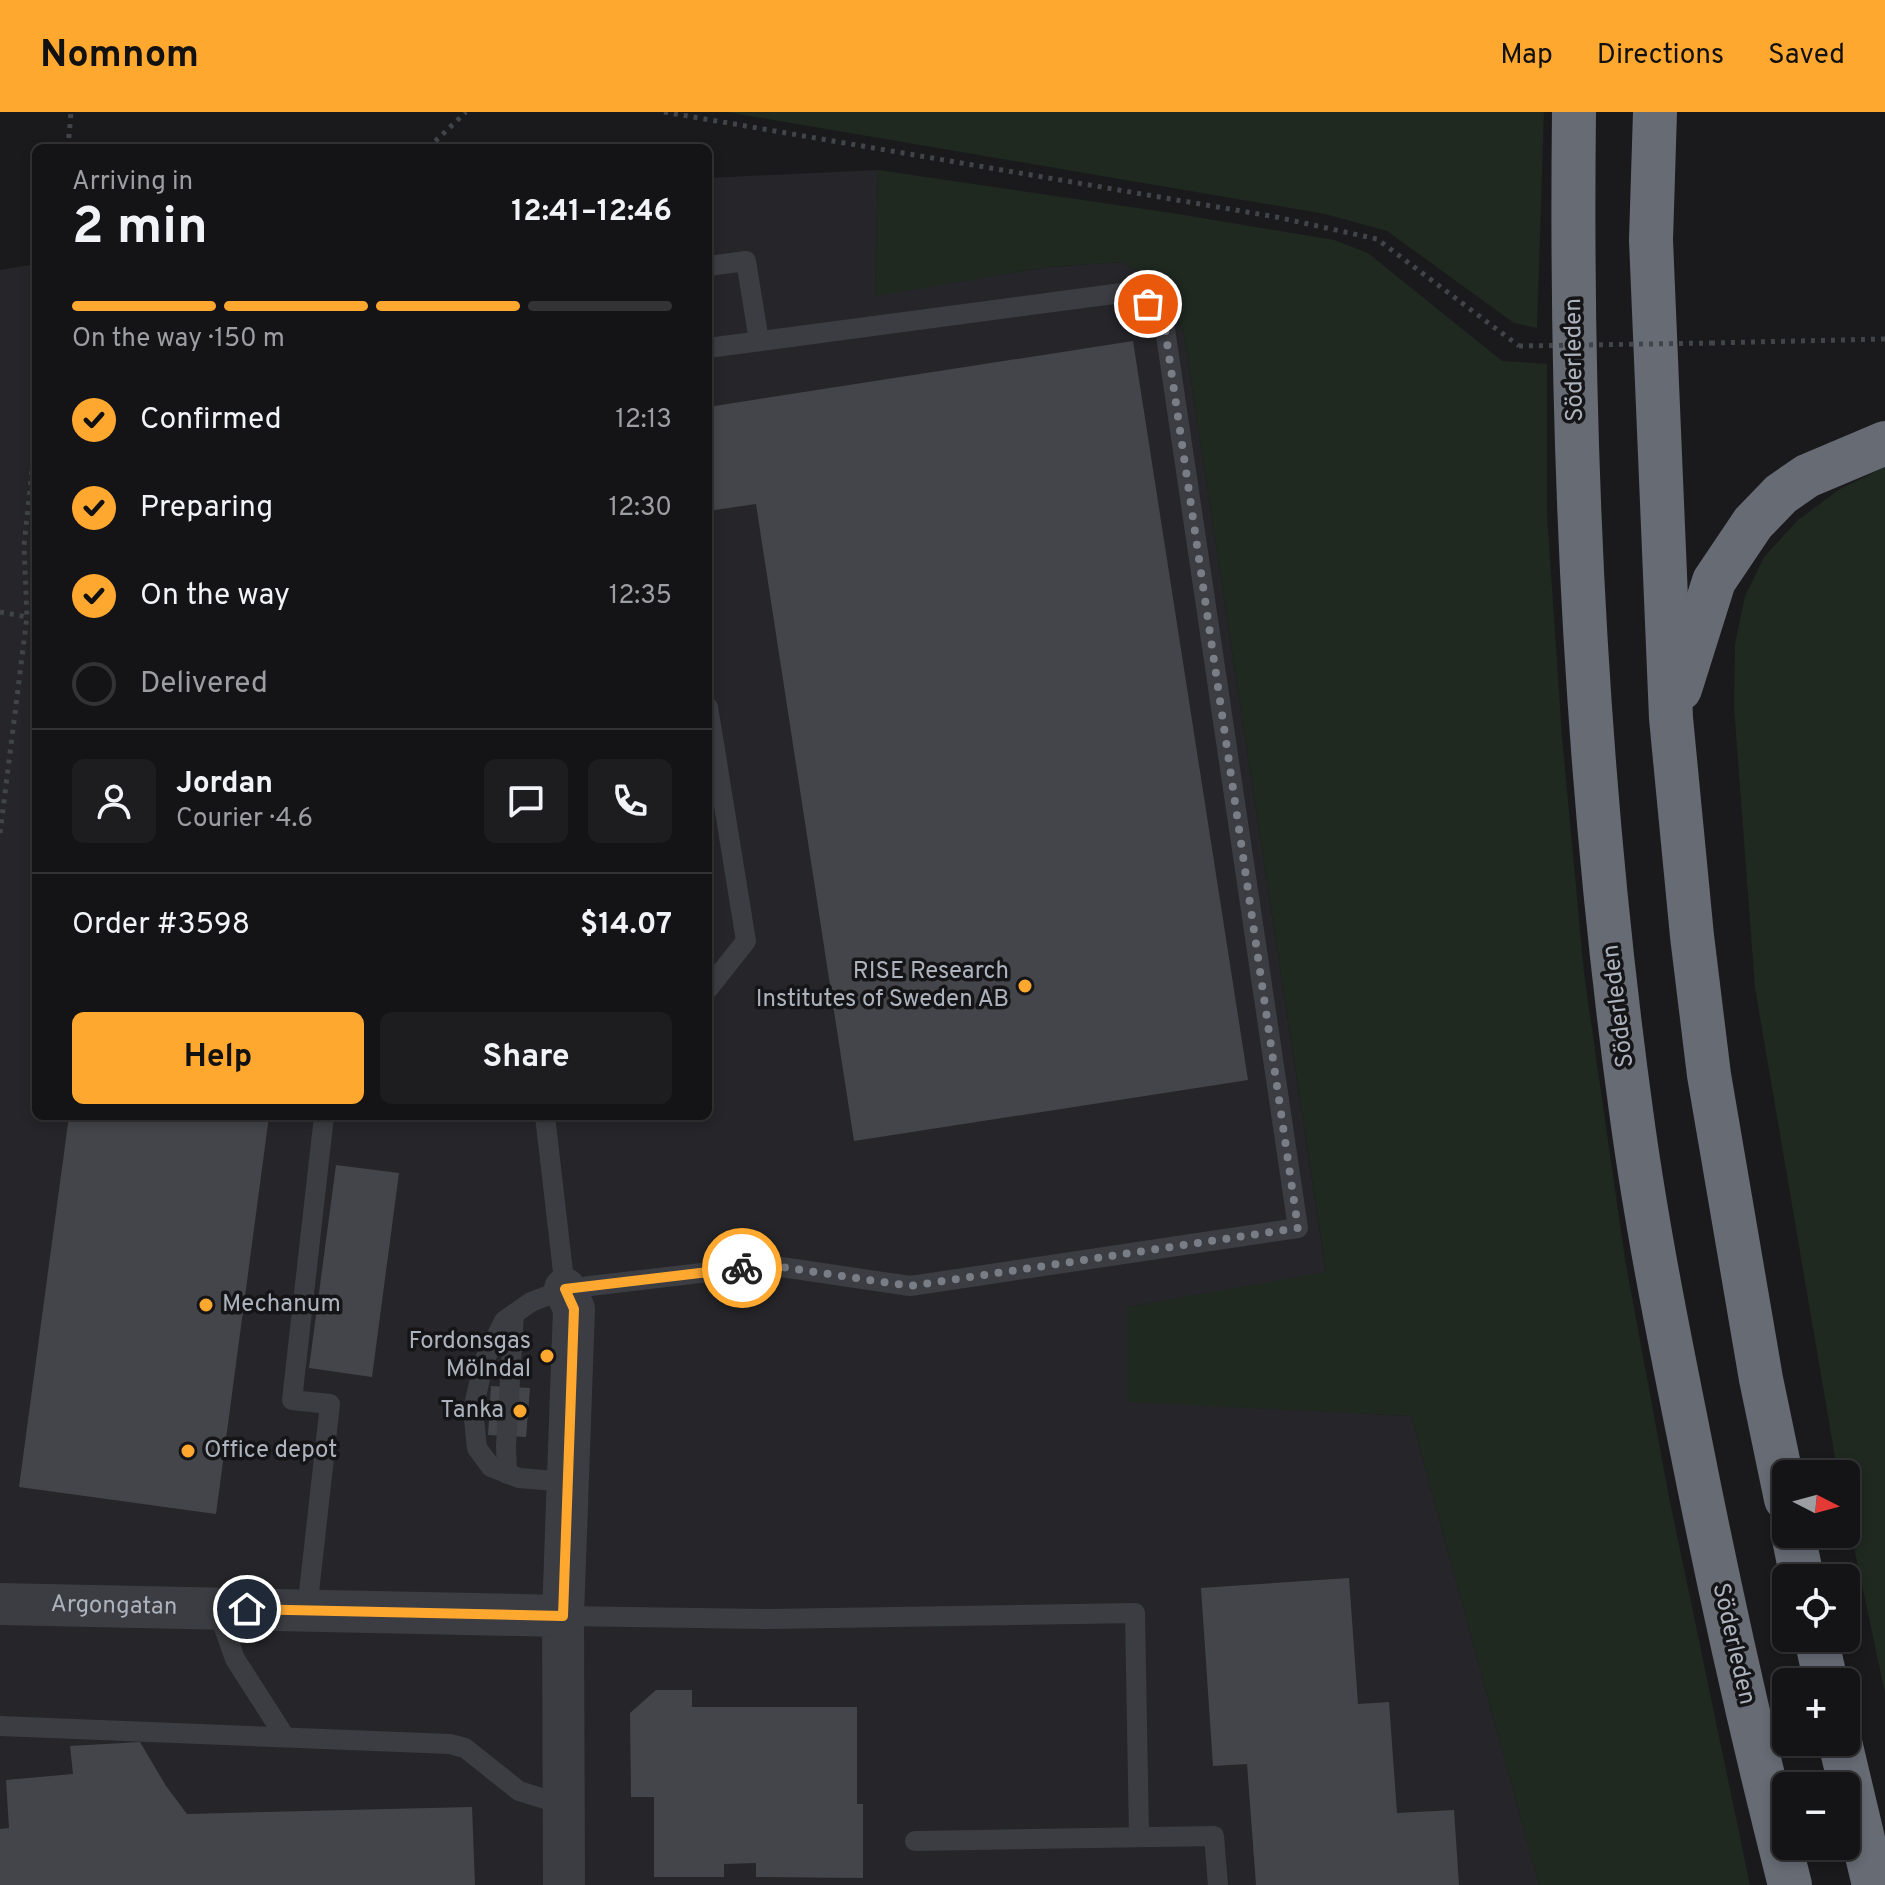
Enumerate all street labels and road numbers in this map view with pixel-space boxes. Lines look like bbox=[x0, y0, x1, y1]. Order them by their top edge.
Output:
street label: Söderleden bbox=[1559, 298, 1591, 422]
street label: Söderleden bbox=[1597, 943, 1641, 1069]
street label: Söderleden bbox=[1704, 1580, 1762, 1708]
street label: Argongatan bbox=[50, 1590, 178, 1623]

